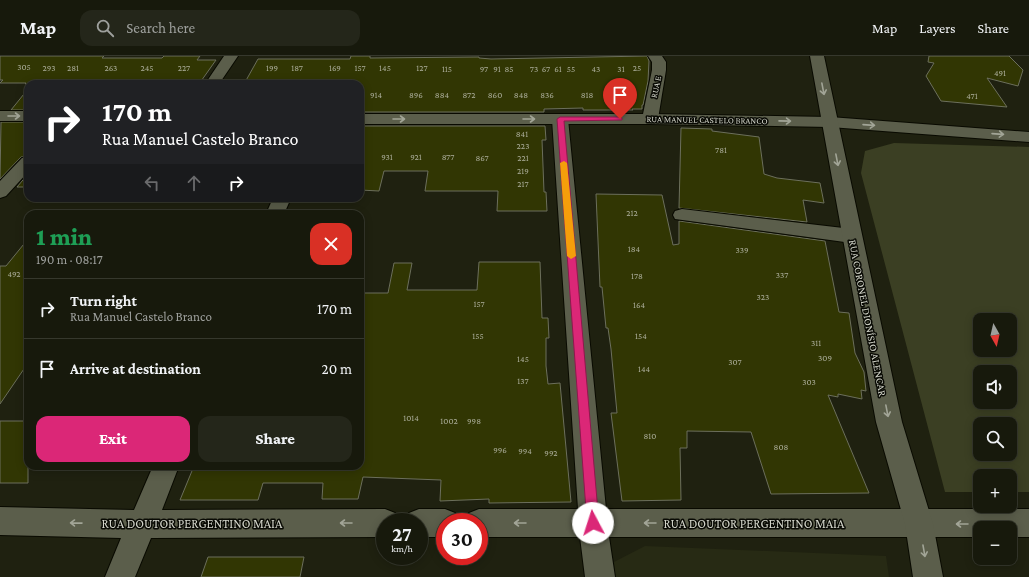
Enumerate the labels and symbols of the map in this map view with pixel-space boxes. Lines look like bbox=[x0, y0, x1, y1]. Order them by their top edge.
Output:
house number: 305 bbox=[17, 62, 31, 72]
house number: 293 bbox=[43, 63, 56, 73]
house number: 281 bbox=[67, 63, 79, 73]
house number: 263 bbox=[105, 63, 117, 73]
house number: 245 bbox=[140, 63, 154, 73]
house number: 227 bbox=[178, 63, 190, 73]
house number: 199 bbox=[266, 63, 278, 73]
house number: 187 bbox=[291, 63, 303, 73]
house number: 169 bbox=[329, 63, 341, 73]
house number: 157 bbox=[354, 63, 366, 73]
house number: 145 bbox=[379, 63, 391, 73]
house number: 127 bbox=[416, 63, 428, 73]
house number: 25 bbox=[633, 63, 641, 73]
house number: 115 bbox=[442, 64, 452, 74]
house number: 97 bbox=[480, 64, 488, 74]
house number: 91 bbox=[493, 64, 501, 74]
house number: 85 bbox=[505, 64, 513, 74]
house number: 73 bbox=[530, 64, 538, 74]
house number: 67 bbox=[542, 64, 550, 74]
house number: 61 bbox=[554, 64, 562, 74]
house number: 55 bbox=[567, 64, 575, 74]
house number: 43 bbox=[592, 64, 600, 74]
house number: 31 bbox=[617, 64, 625, 74]
house number: 491 bbox=[994, 68, 1006, 78]
street label: RUA E bbox=[649, 75, 663, 99]
pin bbox=[603, 78, 637, 119]
one-way arrow bbox=[819, 82, 827, 95]
house number: 914 bbox=[370, 90, 382, 100]
house number: 896 bbox=[409, 90, 423, 100]
house number: 884 bbox=[435, 90, 450, 100]
house number: 872 bbox=[463, 90, 475, 100]
house number: 860 bbox=[488, 90, 502, 100]
house number: 848 bbox=[514, 90, 528, 100]
house number: 836 bbox=[540, 90, 554, 100]
house number: 818 bbox=[581, 90, 593, 100]
house number: 471 bbox=[966, 91, 978, 101]
one-way arrow bbox=[7, 112, 20, 120]
street label: RUA MANUEL CASTELO BRANCO bbox=[646, 114, 768, 126]
one-way arrow bbox=[392, 115, 405, 123]
one-way arrow bbox=[522, 115, 535, 123]
one-way arrow bbox=[778, 117, 791, 125]
one-way arrow bbox=[862, 121, 875, 128]
house number: 841 bbox=[516, 129, 528, 139]
one-way arrow bbox=[991, 131, 1004, 138]
house number: 223 bbox=[517, 141, 529, 151]
house number: 781 bbox=[715, 145, 727, 155]
house number: 931 bbox=[381, 152, 393, 162]
house number: 921 bbox=[410, 152, 422, 162]
house number: 877 bbox=[442, 152, 454, 162]
house number: 867 bbox=[475, 153, 489, 163]
house number: 221 bbox=[517, 153, 529, 163]
one-way arrow bbox=[834, 153, 842, 166]
house number: 219 bbox=[517, 166, 529, 176]
house number: 217 bbox=[517, 179, 529, 189]
house number: 212 bbox=[626, 208, 638, 218]
street label: RUA CORONEL DIONÍSIO ALENCAR bbox=[847, 239, 889, 398]
house number: 184 bbox=[628, 244, 641, 254]
house number: 339 bbox=[735, 245, 749, 255]
house number: 492 bbox=[7, 269, 21, 279]
house number: 337 bbox=[776, 270, 788, 280]
house number: 178 bbox=[631, 271, 643, 281]
house number: 323 bbox=[757, 292, 769, 302]
house number: 157 bbox=[473, 299, 485, 309]
house number: 164 bbox=[633, 300, 645, 310]
north arrow bbox=[973, 313, 1017, 357]
house number: 155 bbox=[472, 331, 484, 341]
house number: 154 bbox=[635, 331, 647, 341]
house number: 311 bbox=[811, 338, 821, 348]
house number: 309 bbox=[818, 353, 832, 363]
house number: 145 bbox=[517, 354, 529, 364]
house number: 307 bbox=[728, 357, 742, 367]
house number: 144 bbox=[638, 364, 650, 374]
house number: 137 bbox=[517, 376, 529, 386]
house number: 303 bbox=[802, 377, 816, 387]
one-way arrow bbox=[883, 404, 891, 417]
house number: 1014 bbox=[403, 413, 419, 423]
house number: 1002 bbox=[440, 416, 458, 426]
house number: 998 bbox=[467, 416, 481, 426]
house number: 810 bbox=[644, 431, 656, 441]
house number: 808 bbox=[774, 442, 789, 452]
house number: 996 bbox=[493, 445, 507, 455]
house number: 994 bbox=[518, 446, 532, 456]
house number: 992 bbox=[544, 448, 558, 458]
position arrow bbox=[572, 502, 614, 544]
speed limit sign: 30 bbox=[436, 513, 488, 565]
street label: RUA DOUTOR PERGENTINO MAIA bbox=[102, 516, 283, 531]
street label: RUA DOUTOR PERGENTINO MAIA bbox=[664, 516, 845, 531]
one-way arrow bbox=[70, 519, 83, 526]
one-way arrow bbox=[340, 519, 353, 527]
one-way arrow bbox=[514, 519, 527, 527]
one-way arrow bbox=[644, 519, 657, 527]
one-way arrow bbox=[956, 520, 969, 528]
one-way arrow bbox=[920, 544, 928, 557]

